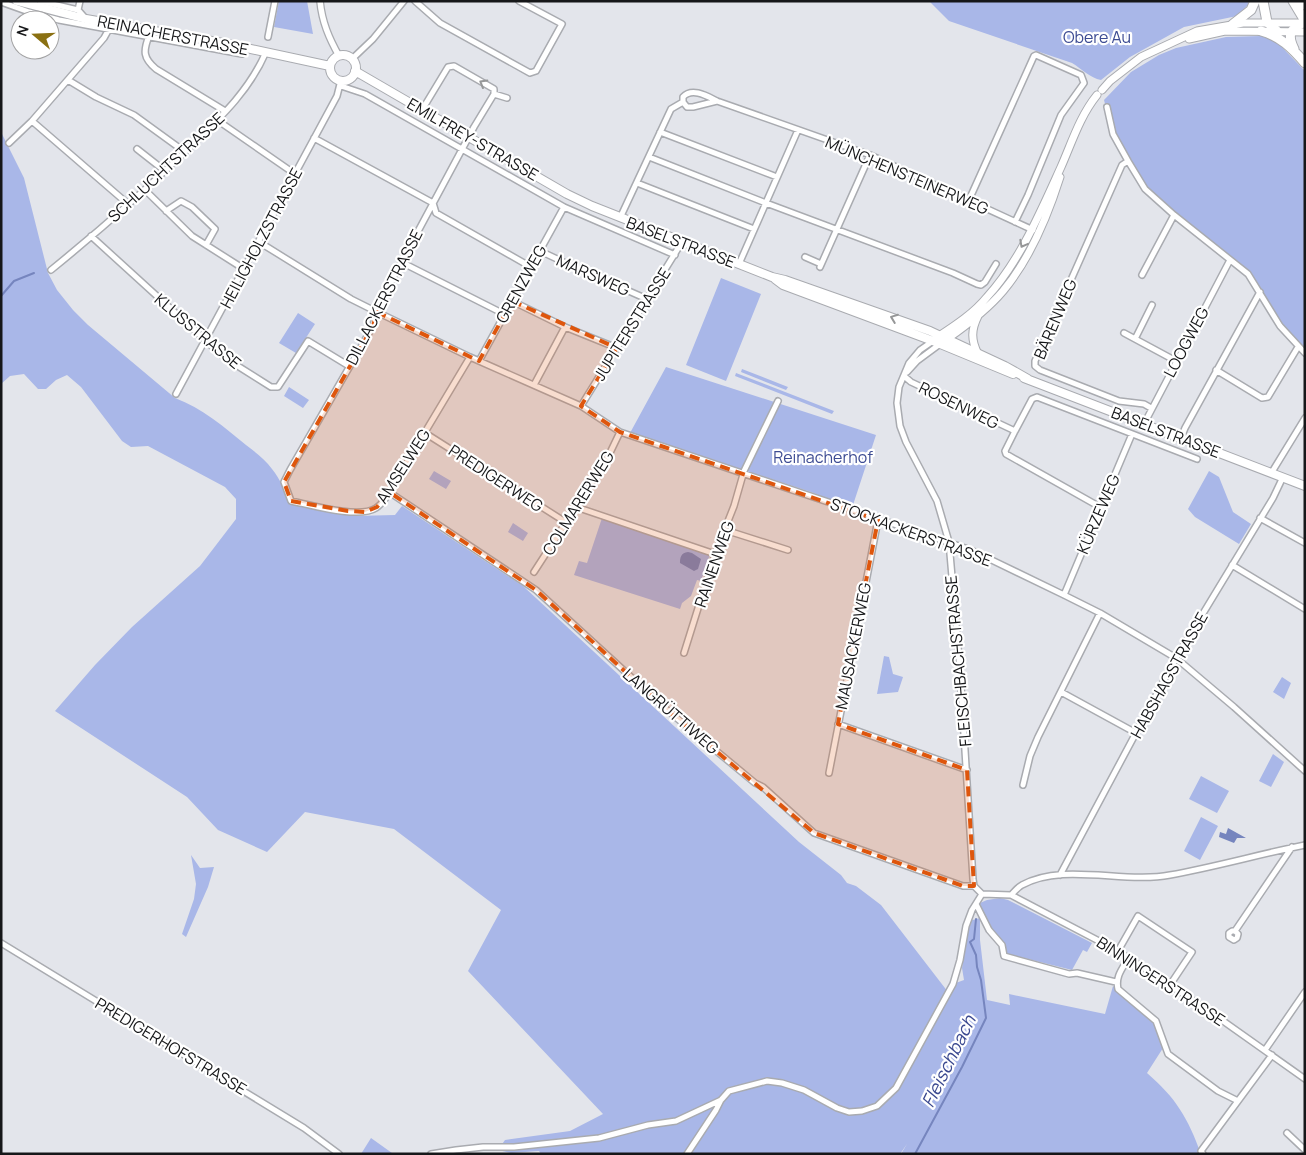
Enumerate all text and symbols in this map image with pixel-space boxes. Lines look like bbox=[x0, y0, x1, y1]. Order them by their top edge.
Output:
north arrow bbox=[10, 10, 60, 60]
street label: REINACHERSTRASSE bbox=[95, 10, 251, 60]
text: N bbox=[12, 23, 33, 38]
park label: Obere Au bbox=[1063, 26, 1131, 48]
one-way arrow bbox=[480, 79, 489, 89]
street label: EMIL FREY-STRASSE bbox=[403, 92, 543, 186]
street label: SCHLUCHTSTRASSE bbox=[103, 107, 229, 227]
street label: MÜNCHENSTEINERWEG bbox=[822, 131, 992, 219]
street label: HEILIGHOLZSTRASSE bbox=[215, 164, 307, 312]
street label: BASELSTRASSE bbox=[623, 211, 739, 273]
street label: DILLACKERSTRASSE bbox=[340, 226, 428, 368]
one-way arrow bbox=[1019, 239, 1029, 248]
street label: GRENZWEG bbox=[490, 241, 552, 327]
street label: MARSWEG bbox=[553, 249, 633, 301]
street label: JUPITERSTRASSE bbox=[588, 263, 676, 385]
street label: BÄRENWEG bbox=[1028, 276, 1082, 362]
street label: KLUSSTRASSE bbox=[150, 288, 246, 374]
street label: LOOGWEG bbox=[1158, 303, 1214, 381]
one-way arrow bbox=[890, 314, 899, 324]
street label: ROSENWEG bbox=[915, 376, 1003, 434]
street label: BASELSTRASSE bbox=[1108, 401, 1224, 463]
street label: AMSELWEG bbox=[371, 425, 435, 507]
street label: PREDIGERWEG bbox=[444, 439, 548, 517]
park label: Reinacherhof bbox=[773, 446, 873, 468]
street label: COLMARERWEG bbox=[537, 447, 619, 559]
street label: KÜRZEWEG bbox=[1071, 471, 1125, 557]
street label: STOCKACKERSTRASSE bbox=[827, 493, 995, 571]
street label: RAINENWEG bbox=[689, 518, 739, 610]
street label: FLEISCHBACHSTRASSE bbox=[940, 574, 976, 748]
street label: MAUSACKERWEG bbox=[830, 581, 876, 711]
street label: HABSHAGSTRASSE bbox=[1125, 608, 1213, 742]
street label: LANGRÜTTIWEG bbox=[618, 663, 724, 759]
street label: BINNINGERSTRASSE bbox=[1093, 931, 1229, 1031]
street label: PREDIGERHOFSTRASSE bbox=[91, 992, 251, 1100]
water label: Fleischbach bbox=[915, 1010, 981, 1111]

